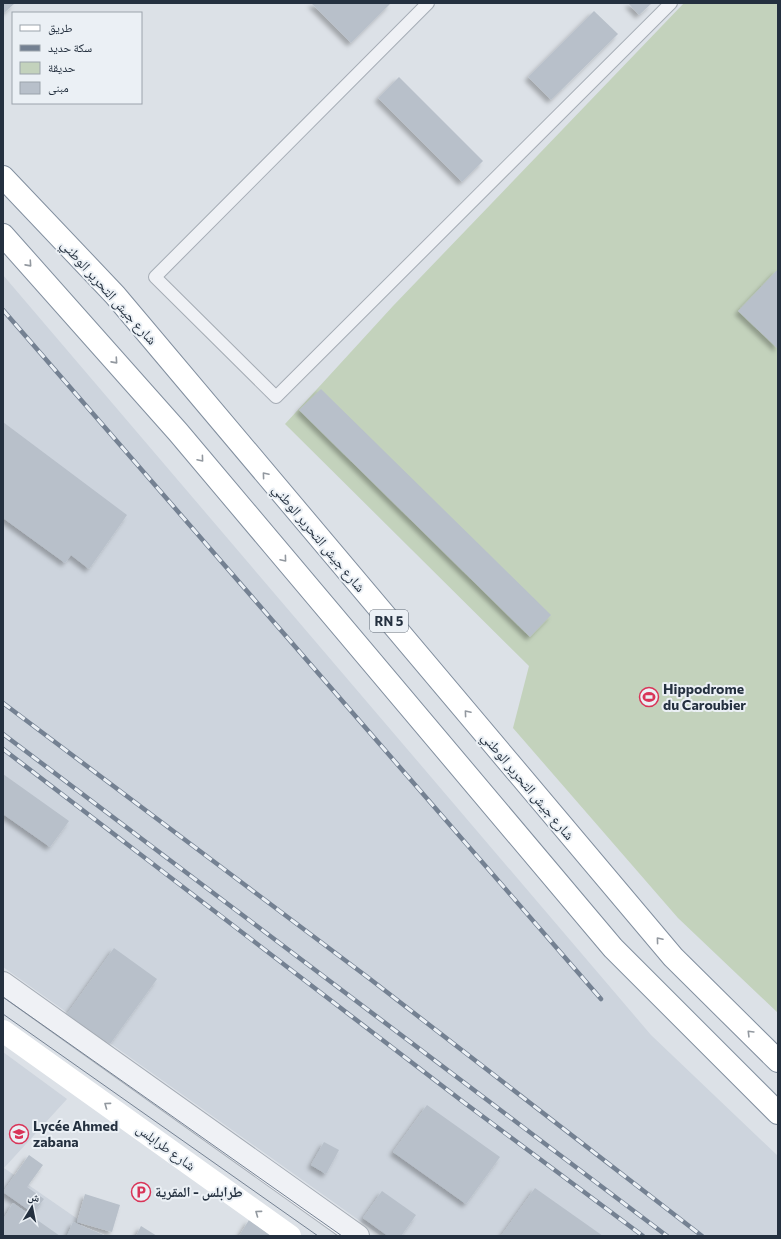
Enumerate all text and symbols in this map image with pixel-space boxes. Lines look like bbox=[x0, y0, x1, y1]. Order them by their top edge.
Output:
legend bbox=[12, 12, 142, 104]
text: طريق bbox=[48, 20, 73, 35]
text: سكة حديد bbox=[48, 40, 92, 55]
text: حديقة bbox=[48, 60, 76, 75]
text: مبنى bbox=[48, 80, 69, 95]
street label: شارع جيش التحرير الوطني bbox=[55, 236, 161, 350]
one-way arrow bbox=[24, 259, 32, 267]
one-way arrow bbox=[111, 357, 118, 364]
one-way arrow bbox=[196, 455, 203, 462]
one-way arrow bbox=[263, 472, 270, 479]
street label: شارع جيش التحرير الوطني bbox=[267, 480, 369, 597]
one-way arrow bbox=[280, 554, 287, 561]
road number: RN 5 bbox=[370, 610, 408, 632]
place label: Hippodrome du Caroubier bbox=[663, 680, 746, 713]
sports icon: Hippodrome du Caroubier bbox=[638, 686, 660, 708]
one-way arrow bbox=[464, 710, 471, 718]
street label: شارع جيش التحرير الوطني bbox=[476, 728, 578, 845]
one-way arrow bbox=[657, 938, 664, 945]
one-way arrow bbox=[747, 1030, 755, 1038]
one-way arrow bbox=[104, 1102, 111, 1109]
place label: Lycée Ahmed zabana bbox=[33, 1117, 118, 1150]
street label: شارع طرابلس bbox=[132, 1119, 199, 1175]
school or university icon: Lycée Ahmed zabana bbox=[8, 1123, 30, 1145]
parking icon: طرابلس - المقرية bbox=[130, 1181, 152, 1203]
place label: طرابلس - المقرية bbox=[155, 1183, 243, 1201]
north arrow bbox=[12, 1187, 52, 1227]
text: ش bbox=[27, 1189, 41, 1206]
one-way arrow bbox=[255, 1210, 262, 1218]

